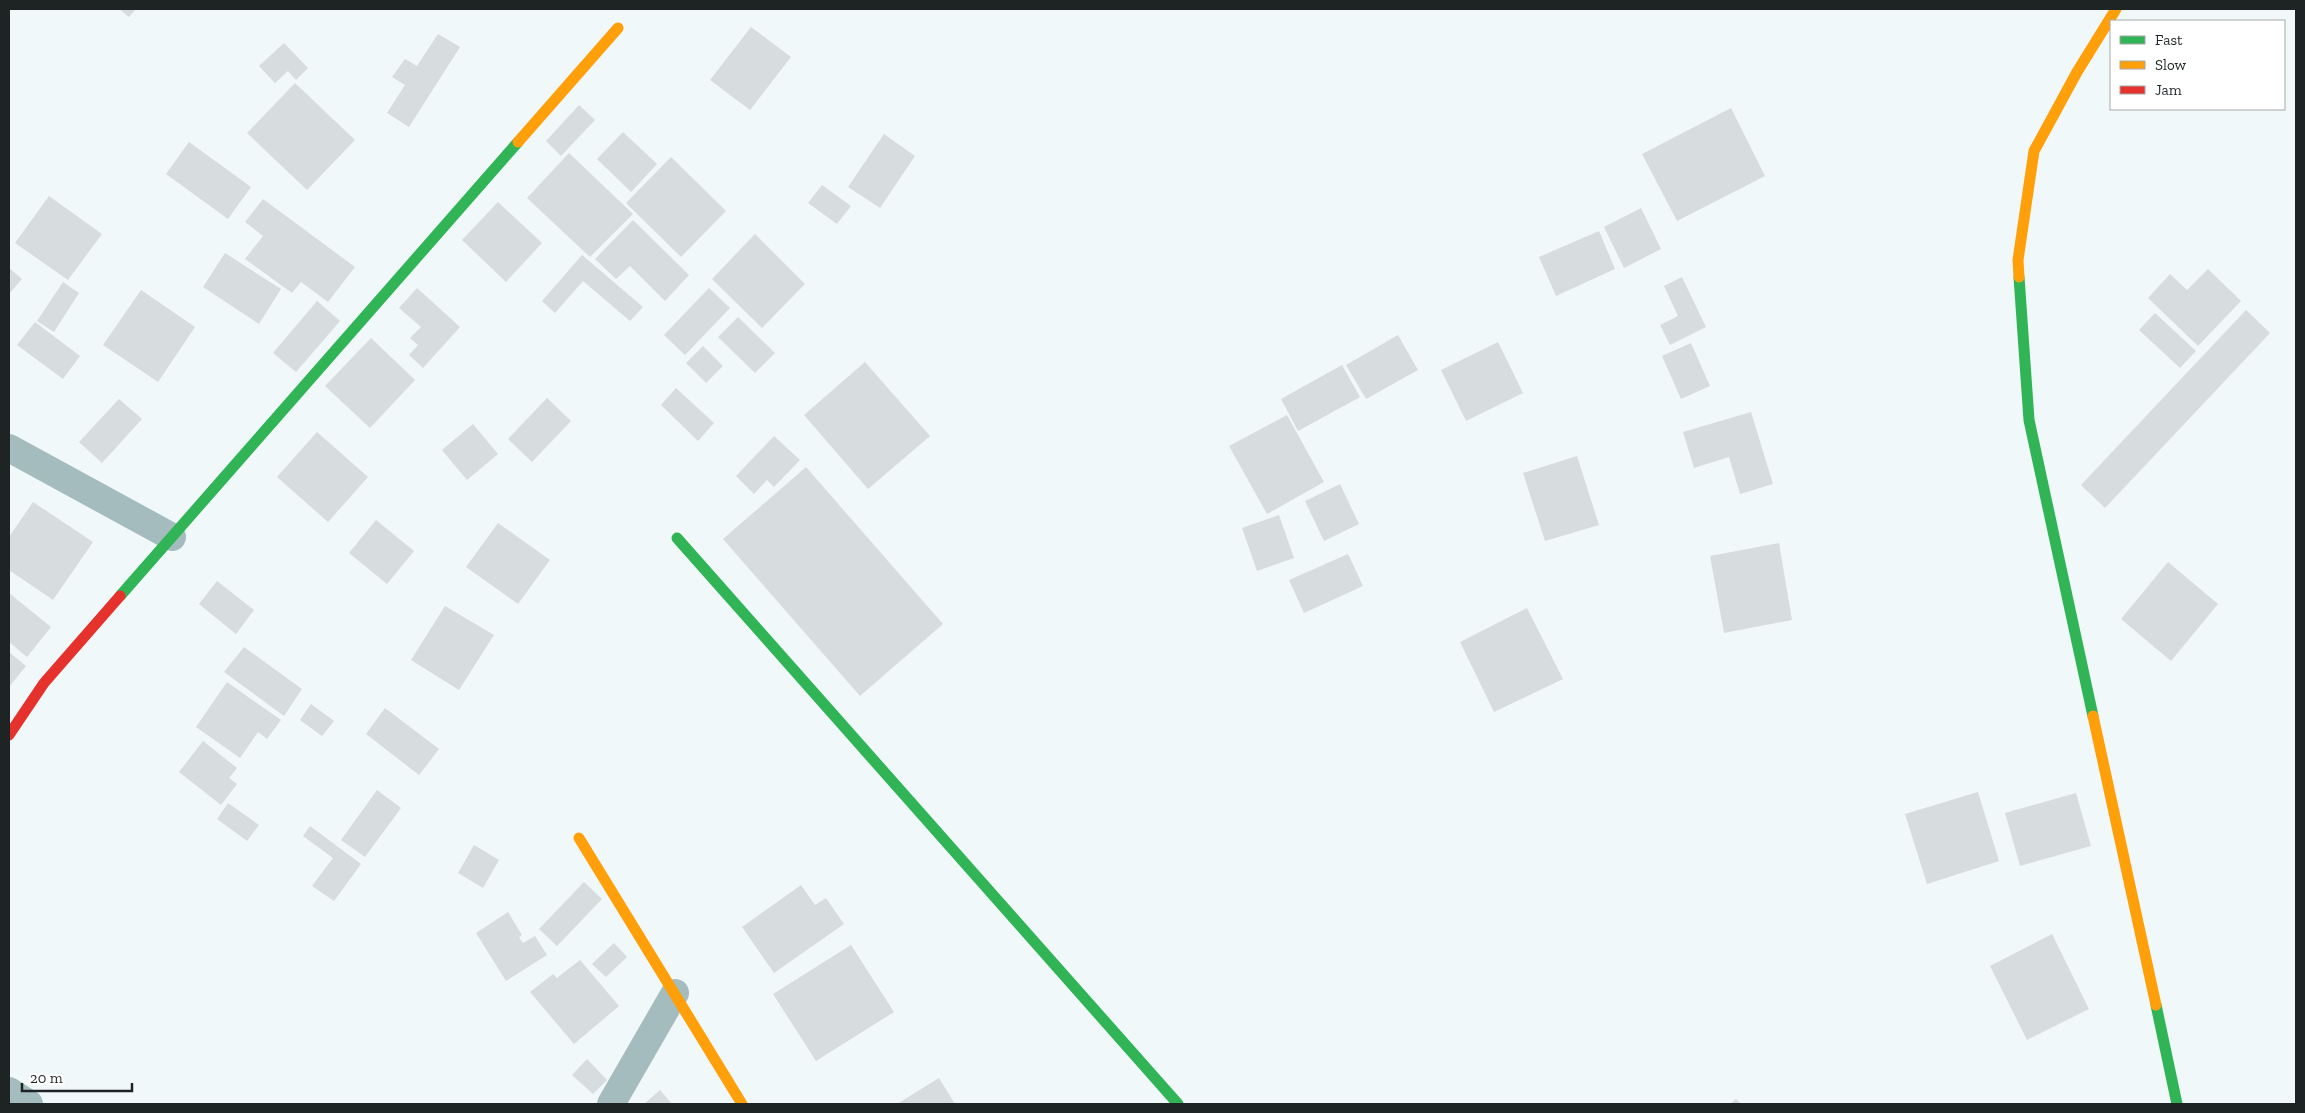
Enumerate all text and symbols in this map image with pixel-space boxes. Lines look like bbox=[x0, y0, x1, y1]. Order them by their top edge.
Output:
legend bbox=[2110, 20, 2285, 110]
text: Fast bbox=[2155, 31, 2183, 49]
text: Slow bbox=[2155, 56, 2187, 74]
text: Jam bbox=[2155, 81, 2182, 99]
scale bar bbox=[22, 1060, 132, 1092]
text: 20 m bbox=[30, 1069, 63, 1087]

